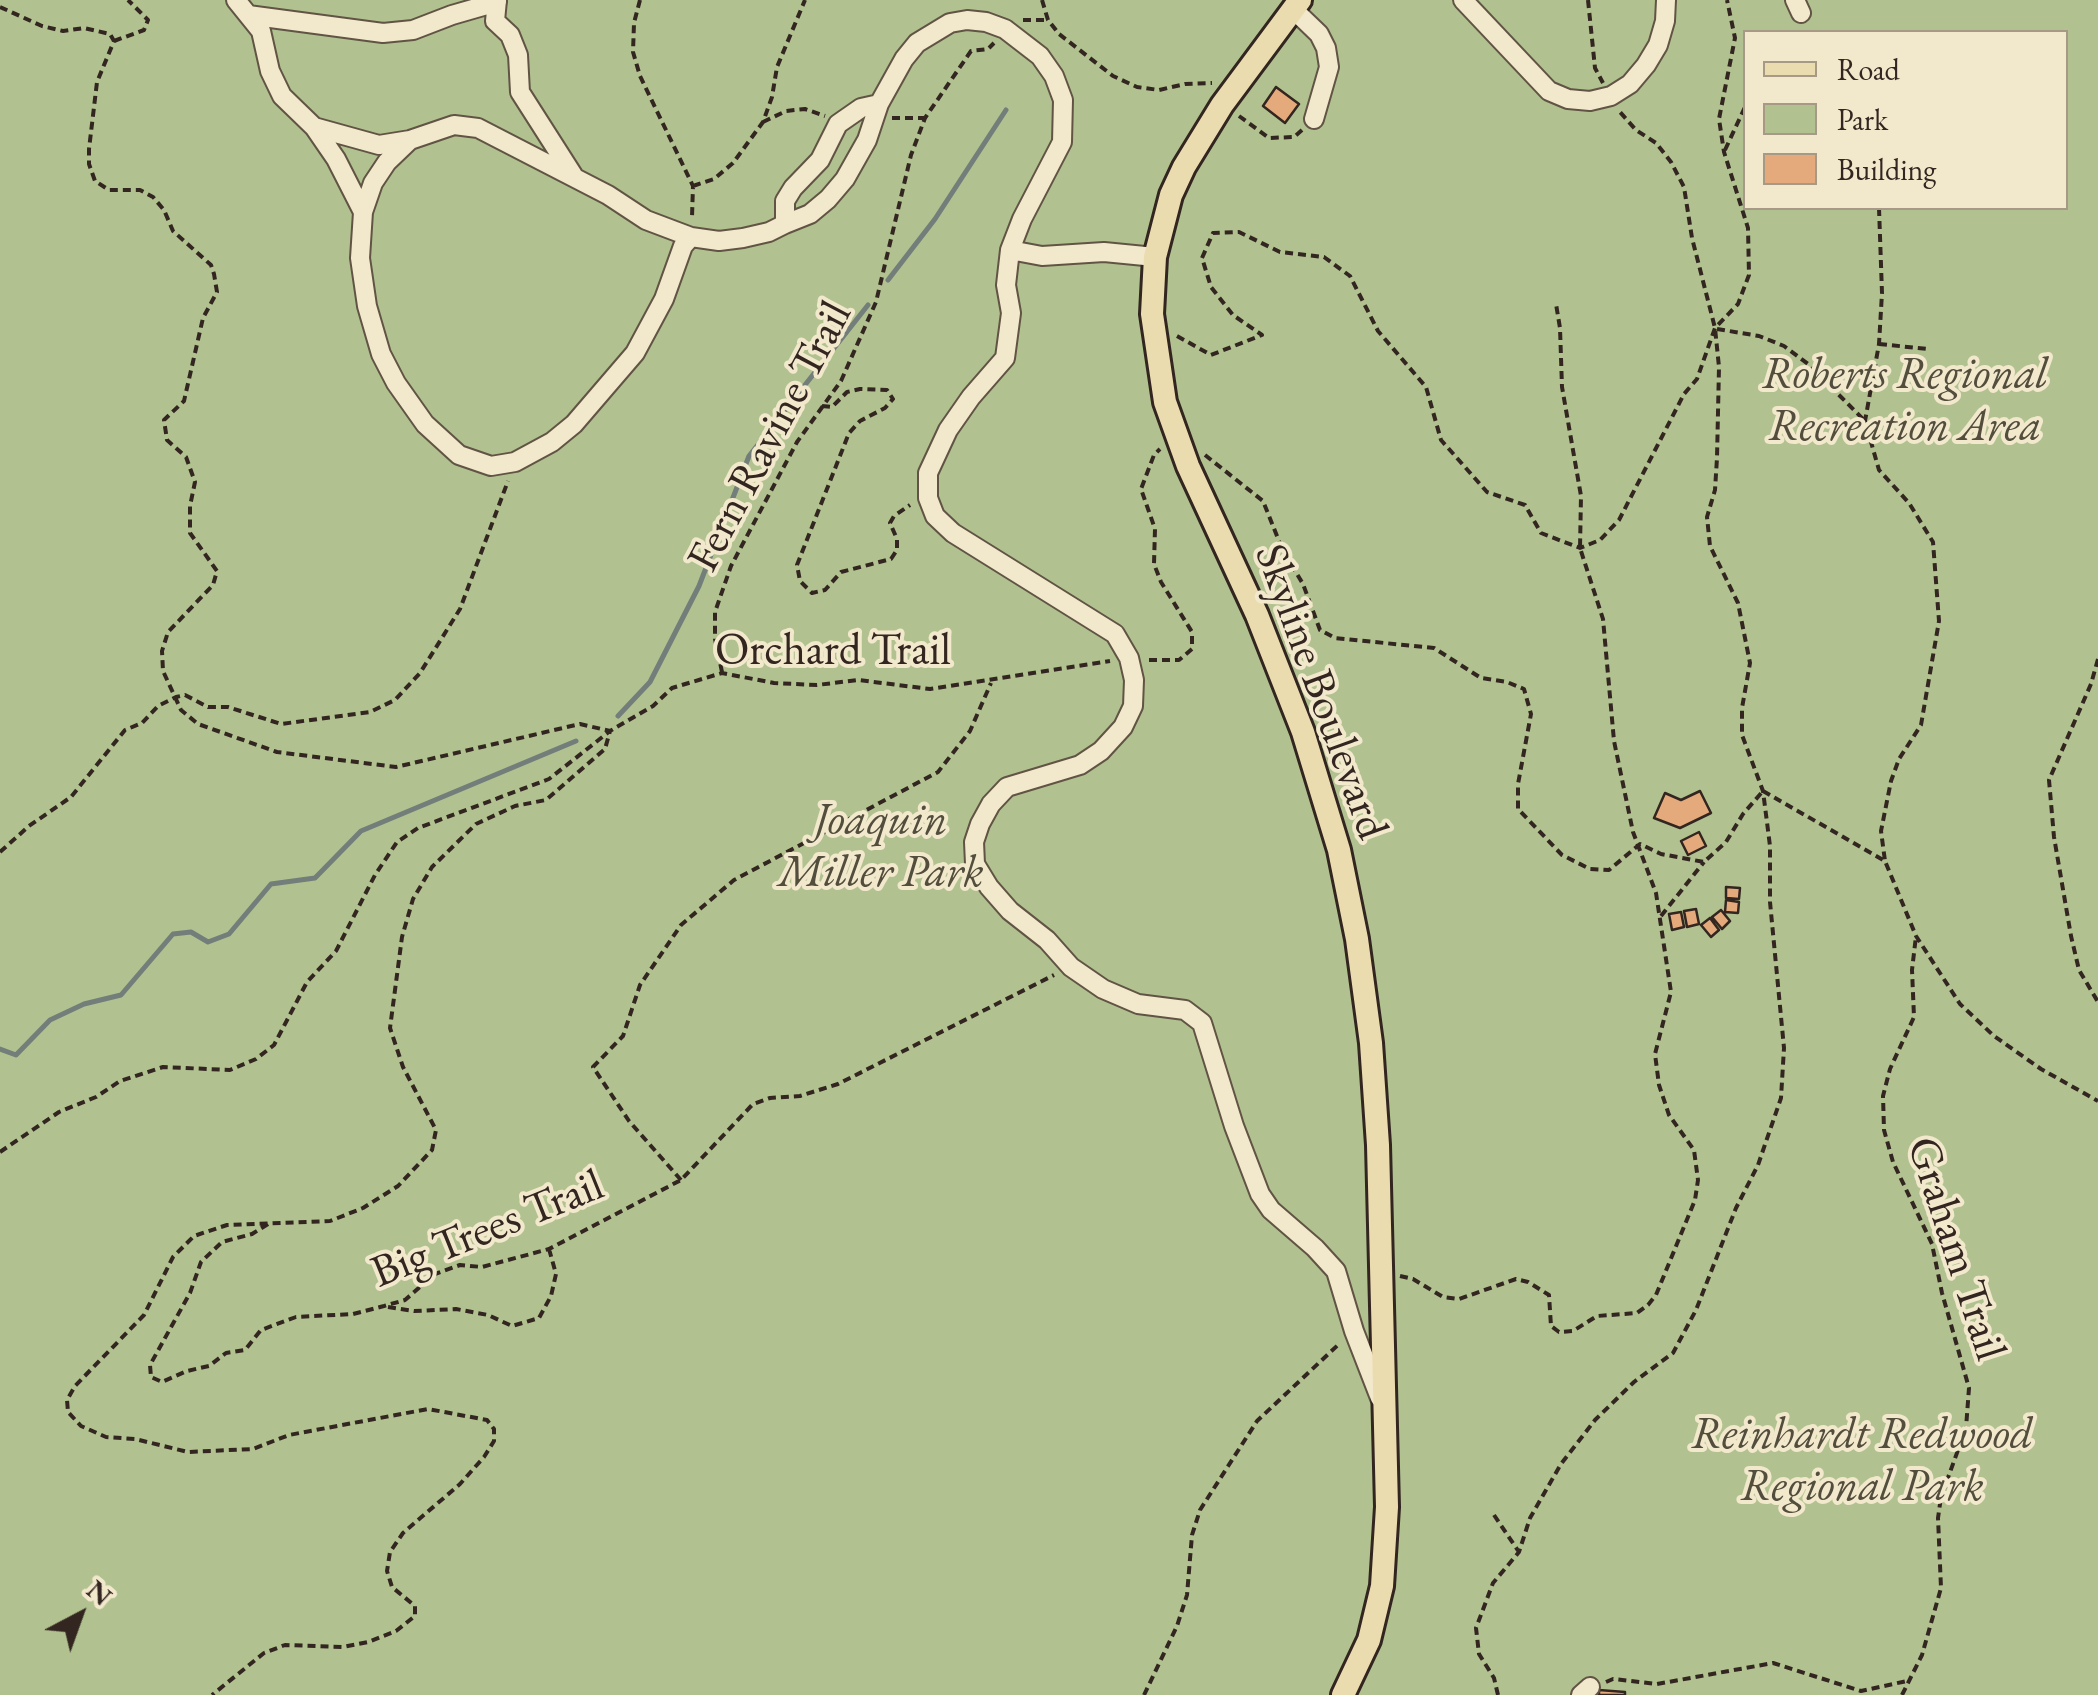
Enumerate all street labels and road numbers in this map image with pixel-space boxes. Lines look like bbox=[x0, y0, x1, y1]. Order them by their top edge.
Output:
street label: Fern Ravine Trail bbox=[677, 293, 865, 581]
street label: Skyline Boulevard bbox=[1242, 537, 1398, 847]
street label: Orchard Trail bbox=[715, 625, 951, 679]
street label: Graham Trail bbox=[1894, 1131, 2016, 1367]
street label: Big Trees Trail bbox=[364, 1159, 612, 1301]

